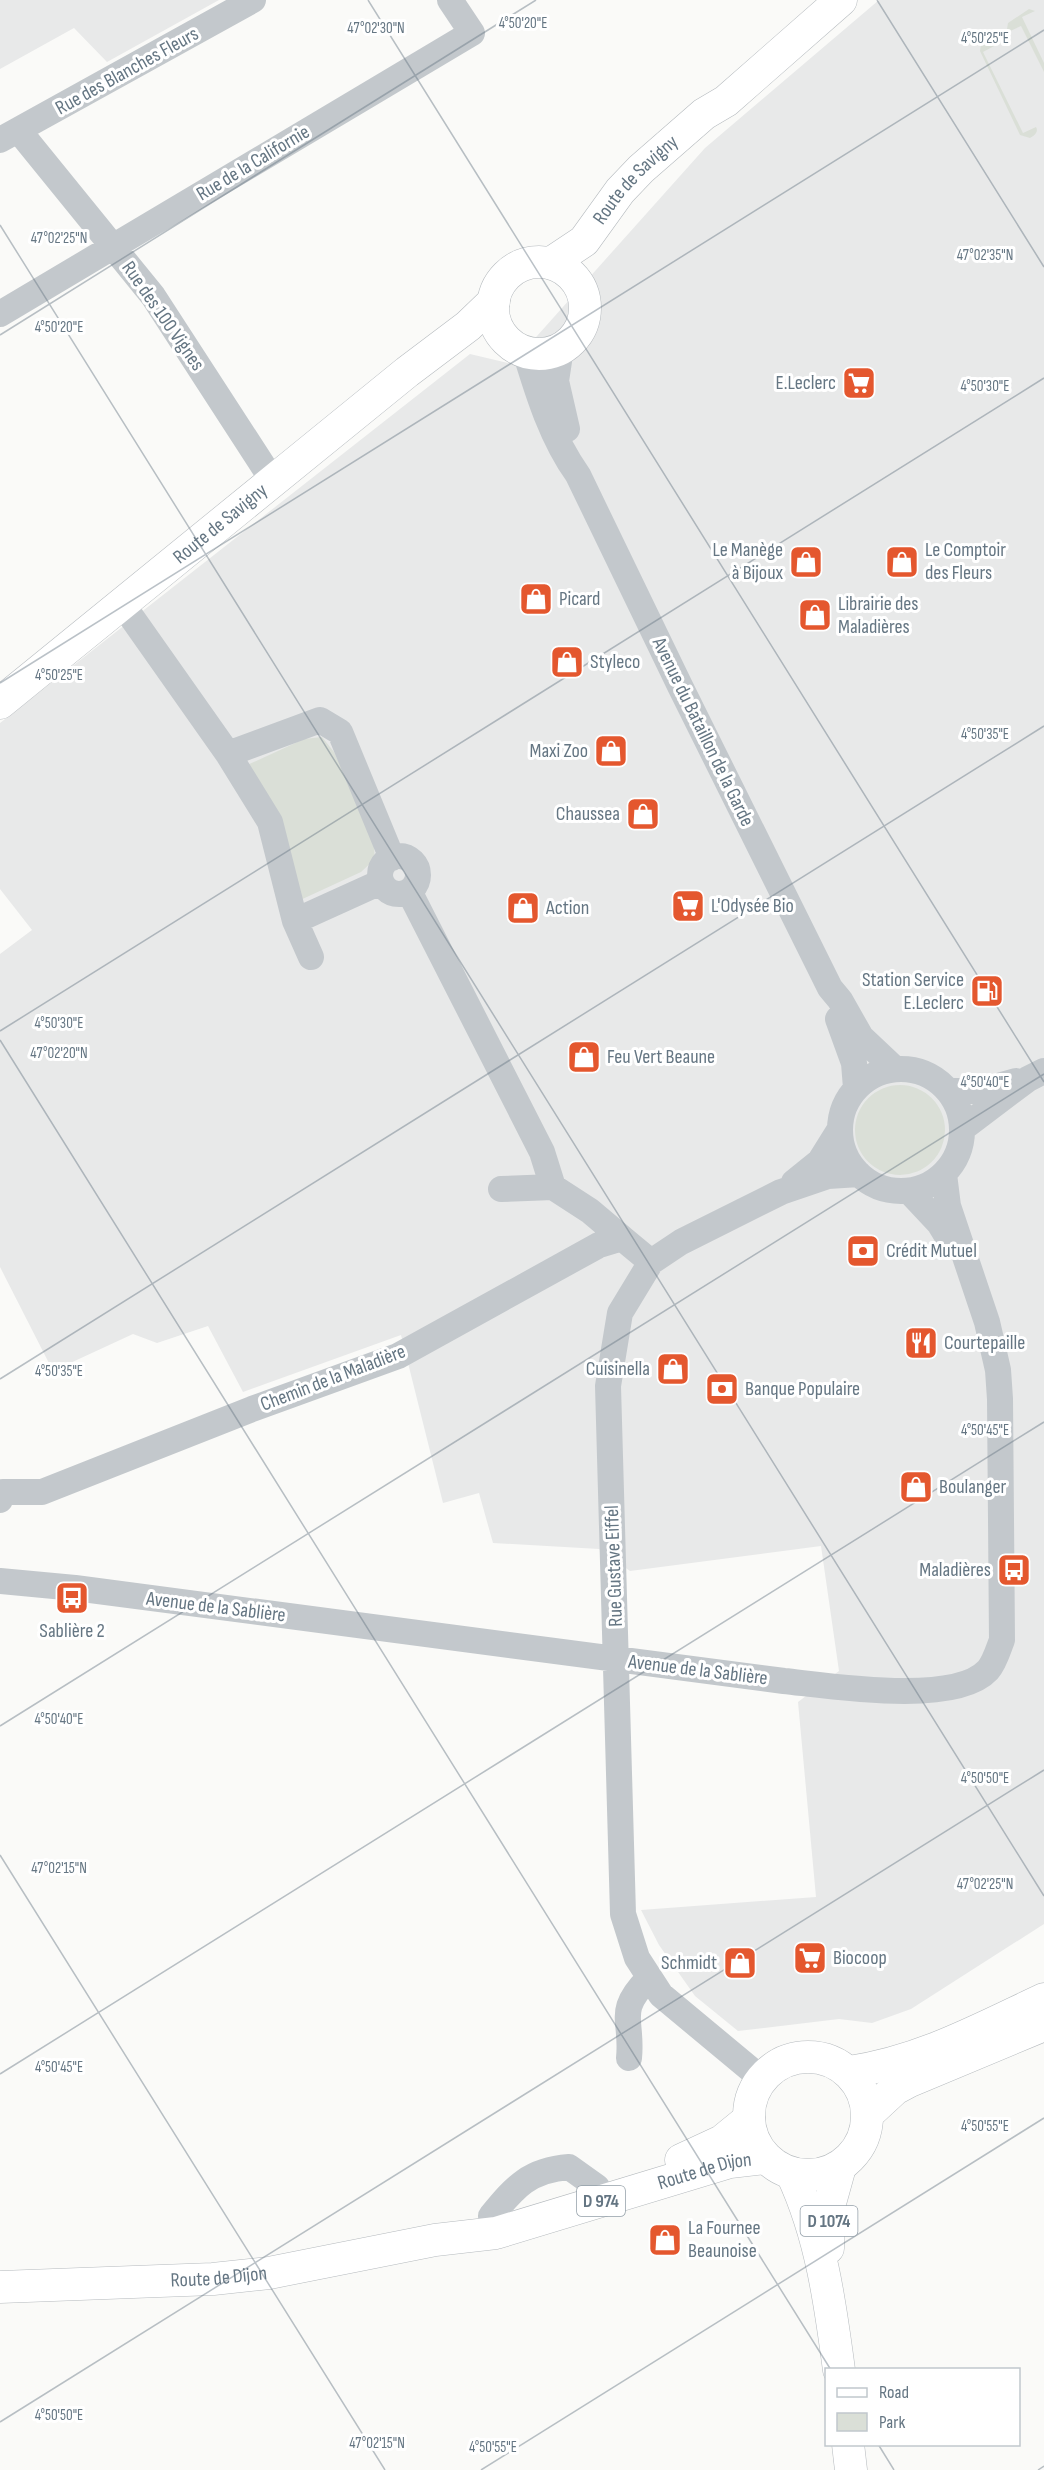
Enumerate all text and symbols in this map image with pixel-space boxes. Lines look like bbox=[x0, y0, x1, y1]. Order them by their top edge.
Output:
text: 4°50'20"E bbox=[499, 14, 547, 33]
text: 47°02'30"N bbox=[347, 19, 405, 38]
street label: Rue des Blanches Fleurs bbox=[51, 22, 203, 120]
text: 4°50'25"E bbox=[961, 29, 1009, 48]
street label: Rue de la Californie bbox=[192, 120, 314, 206]
street label: Route de Savigny bbox=[588, 130, 683, 229]
text: 47°02'25"N bbox=[31, 229, 87, 248]
text: 47°02'35"N bbox=[957, 246, 1013, 265]
street label: Rue des 100 Vignes bbox=[116, 257, 210, 375]
text: 4°50'20"E bbox=[35, 318, 83, 337]
supermarket icon: E.Leclerc bbox=[841, 365, 877, 401]
place label: E.Leclerc bbox=[776, 371, 836, 395]
text: 4°50'30"E bbox=[961, 377, 1009, 396]
street label: Route de Savigny bbox=[168, 478, 272, 569]
place label: Le Manège à Bijoux bbox=[712, 538, 783, 585]
place label: Le Comptoir des Fleurs bbox=[925, 538, 1006, 585]
shop icon: Le Manège à Bijoux bbox=[788, 544, 824, 580]
shop icon: Le Comptoir des Fleurs bbox=[884, 544, 920, 580]
shop icon: Picard bbox=[518, 581, 554, 617]
place label: Picard bbox=[559, 587, 600, 611]
place label: Librairie des Maladières bbox=[838, 592, 919, 639]
shop icon: Librairie des Maladières bbox=[797, 597, 833, 633]
street label: Avenue du Bataillon de la Garde bbox=[646, 633, 759, 830]
shop icon: Styleco bbox=[549, 644, 585, 680]
place label: Styleco bbox=[590, 650, 640, 674]
text: 4°50'25"E bbox=[35, 666, 83, 685]
text: 4°50'35"E bbox=[961, 725, 1009, 744]
shop icon: Maxi Zoo bbox=[593, 733, 629, 769]
place label: Maxi Zoo bbox=[530, 739, 588, 763]
shop icon: Chaussea bbox=[625, 796, 661, 832]
place label: Chaussea bbox=[556, 802, 620, 826]
supermarket icon: L'Odysée Bio bbox=[670, 888, 706, 924]
shop icon: Action bbox=[505, 890, 541, 926]
place label: L'Odysée Bio bbox=[711, 894, 794, 918]
place label: Action bbox=[545, 896, 589, 920]
place label: Station Service E.Leclerc bbox=[862, 968, 964, 1015]
fuel station icon: Station Service E.Leclerc bbox=[969, 973, 1005, 1009]
text: 4°50'30"E bbox=[35, 1014, 83, 1033]
shop icon: Feu Vert Beaune bbox=[566, 1039, 602, 1075]
text: 47°02'20"N bbox=[30, 1044, 88, 1063]
place label: Feu Vert Beaune bbox=[607, 1045, 715, 1069]
text: 4°50'40"E bbox=[961, 1073, 1009, 1092]
bank icon: Crédit Mutuel bbox=[845, 1233, 881, 1269]
place label: Crédit Mutuel bbox=[886, 1239, 977, 1263]
restaurant icon: Courtepaille bbox=[903, 1325, 939, 1361]
place label: Courtepaille bbox=[944, 1331, 1025, 1355]
street label: Chemin de la Maladière bbox=[257, 1339, 409, 1417]
shop icon: Cuisinella bbox=[655, 1351, 691, 1387]
place label: Cuisinella bbox=[586, 1357, 650, 1381]
text: 4°50'35"E bbox=[35, 1362, 83, 1381]
bank icon: Banque Populaire bbox=[704, 1371, 740, 1407]
place label: Banque Populaire bbox=[745, 1377, 860, 1401]
text: 4°50'45"E bbox=[961, 1421, 1009, 1440]
shop icon: Boulanger bbox=[898, 1469, 934, 1505]
place label: Boulanger bbox=[939, 1475, 1006, 1499]
street label: Rue Gustave Eiffel bbox=[600, 1505, 628, 1627]
bus stop icon: Maladières bbox=[996, 1552, 1032, 1588]
place label: Maladières bbox=[919, 1558, 991, 1582]
bus stop icon: Sablière 2 bbox=[54, 1580, 90, 1616]
street label: Avenue de la Sablière bbox=[144, 1586, 287, 1627]
place label: Sablière 2 bbox=[39, 1619, 105, 1643]
street label: Avenue de la Sablière bbox=[626, 1649, 769, 1690]
text: 4°50'40"E bbox=[35, 1710, 83, 1729]
text: 4°50'50"E bbox=[961, 1769, 1009, 1788]
text: 47°02'15"N bbox=[31, 1859, 87, 1878]
text: 47°02'25"N bbox=[957, 1875, 1013, 1894]
supermarket icon: Biocoop bbox=[792, 1940, 828, 1976]
shop icon: Schmidt bbox=[722, 1945, 758, 1981]
place label: Biocoop bbox=[833, 1946, 887, 1970]
place label: Schmidt bbox=[661, 1951, 717, 1975]
text: 4°50'45"E bbox=[35, 2058, 83, 2077]
text: 4°50'55"E bbox=[961, 2117, 1009, 2136]
street label: Route de Dijon bbox=[655, 2148, 753, 2195]
road number: D 974 bbox=[577, 2186, 625, 2216]
road number: D 1074 bbox=[800, 2206, 858, 2236]
place label: La Fournee Beaunoise bbox=[688, 2216, 761, 2263]
shop icon: La Fournee Beaunoise bbox=[647, 2222, 683, 2258]
street label: Route de Dijon bbox=[170, 2261, 268, 2293]
legend bbox=[825, 2368, 1020, 2446]
text: Road bbox=[879, 2382, 909, 2403]
text: 4°50'50"E bbox=[35, 2406, 83, 2425]
text: Park bbox=[879, 2412, 905, 2433]
text: 47°02'15"N bbox=[349, 2434, 405, 2453]
text: 4°50'55"E bbox=[469, 2438, 517, 2457]

